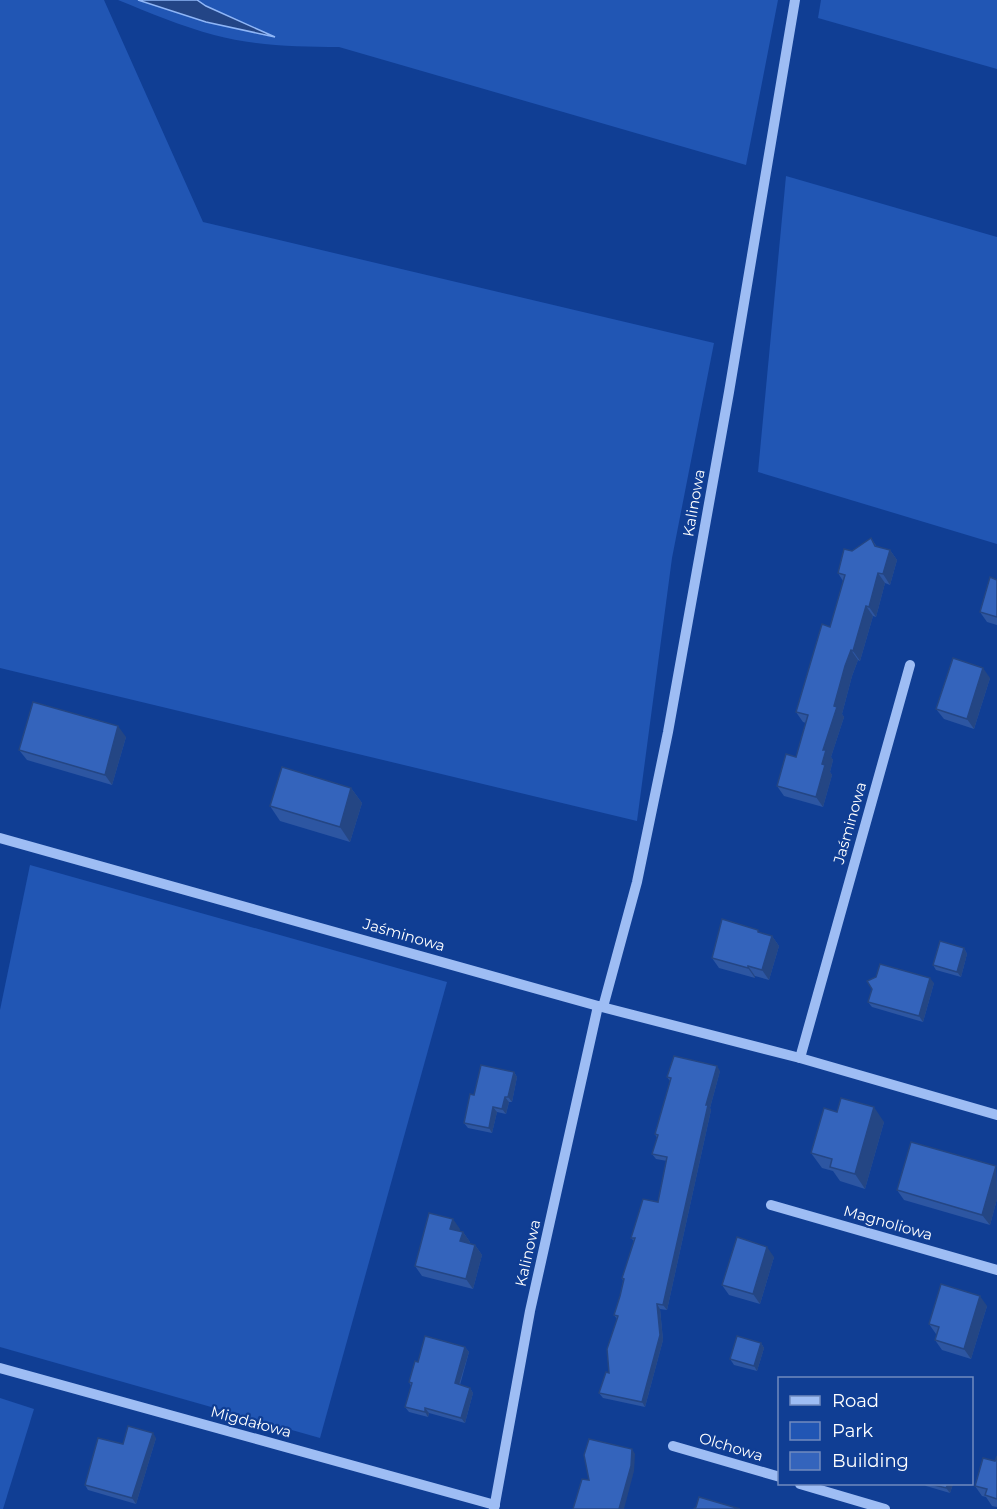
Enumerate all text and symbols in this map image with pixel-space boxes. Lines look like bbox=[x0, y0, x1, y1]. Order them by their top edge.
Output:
street label: Kalinowa bbox=[678, 468, 709, 538]
street label: Jaśminowa bbox=[828, 780, 870, 867]
street label: Jaśminowa bbox=[360, 913, 447, 955]
street label: Magnoliowa bbox=[841, 1201, 935, 1244]
street label: Kalinowa bbox=[511, 1217, 544, 1288]
legend bbox=[778, 1377, 973, 1485]
text: Road bbox=[832, 1390, 879, 1412]
street label: Migdałowa bbox=[209, 1402, 294, 1441]
text: Park bbox=[832, 1420, 873, 1442]
street label: Olchowa bbox=[697, 1428, 765, 1465]
text: Building bbox=[832, 1450, 909, 1472]

